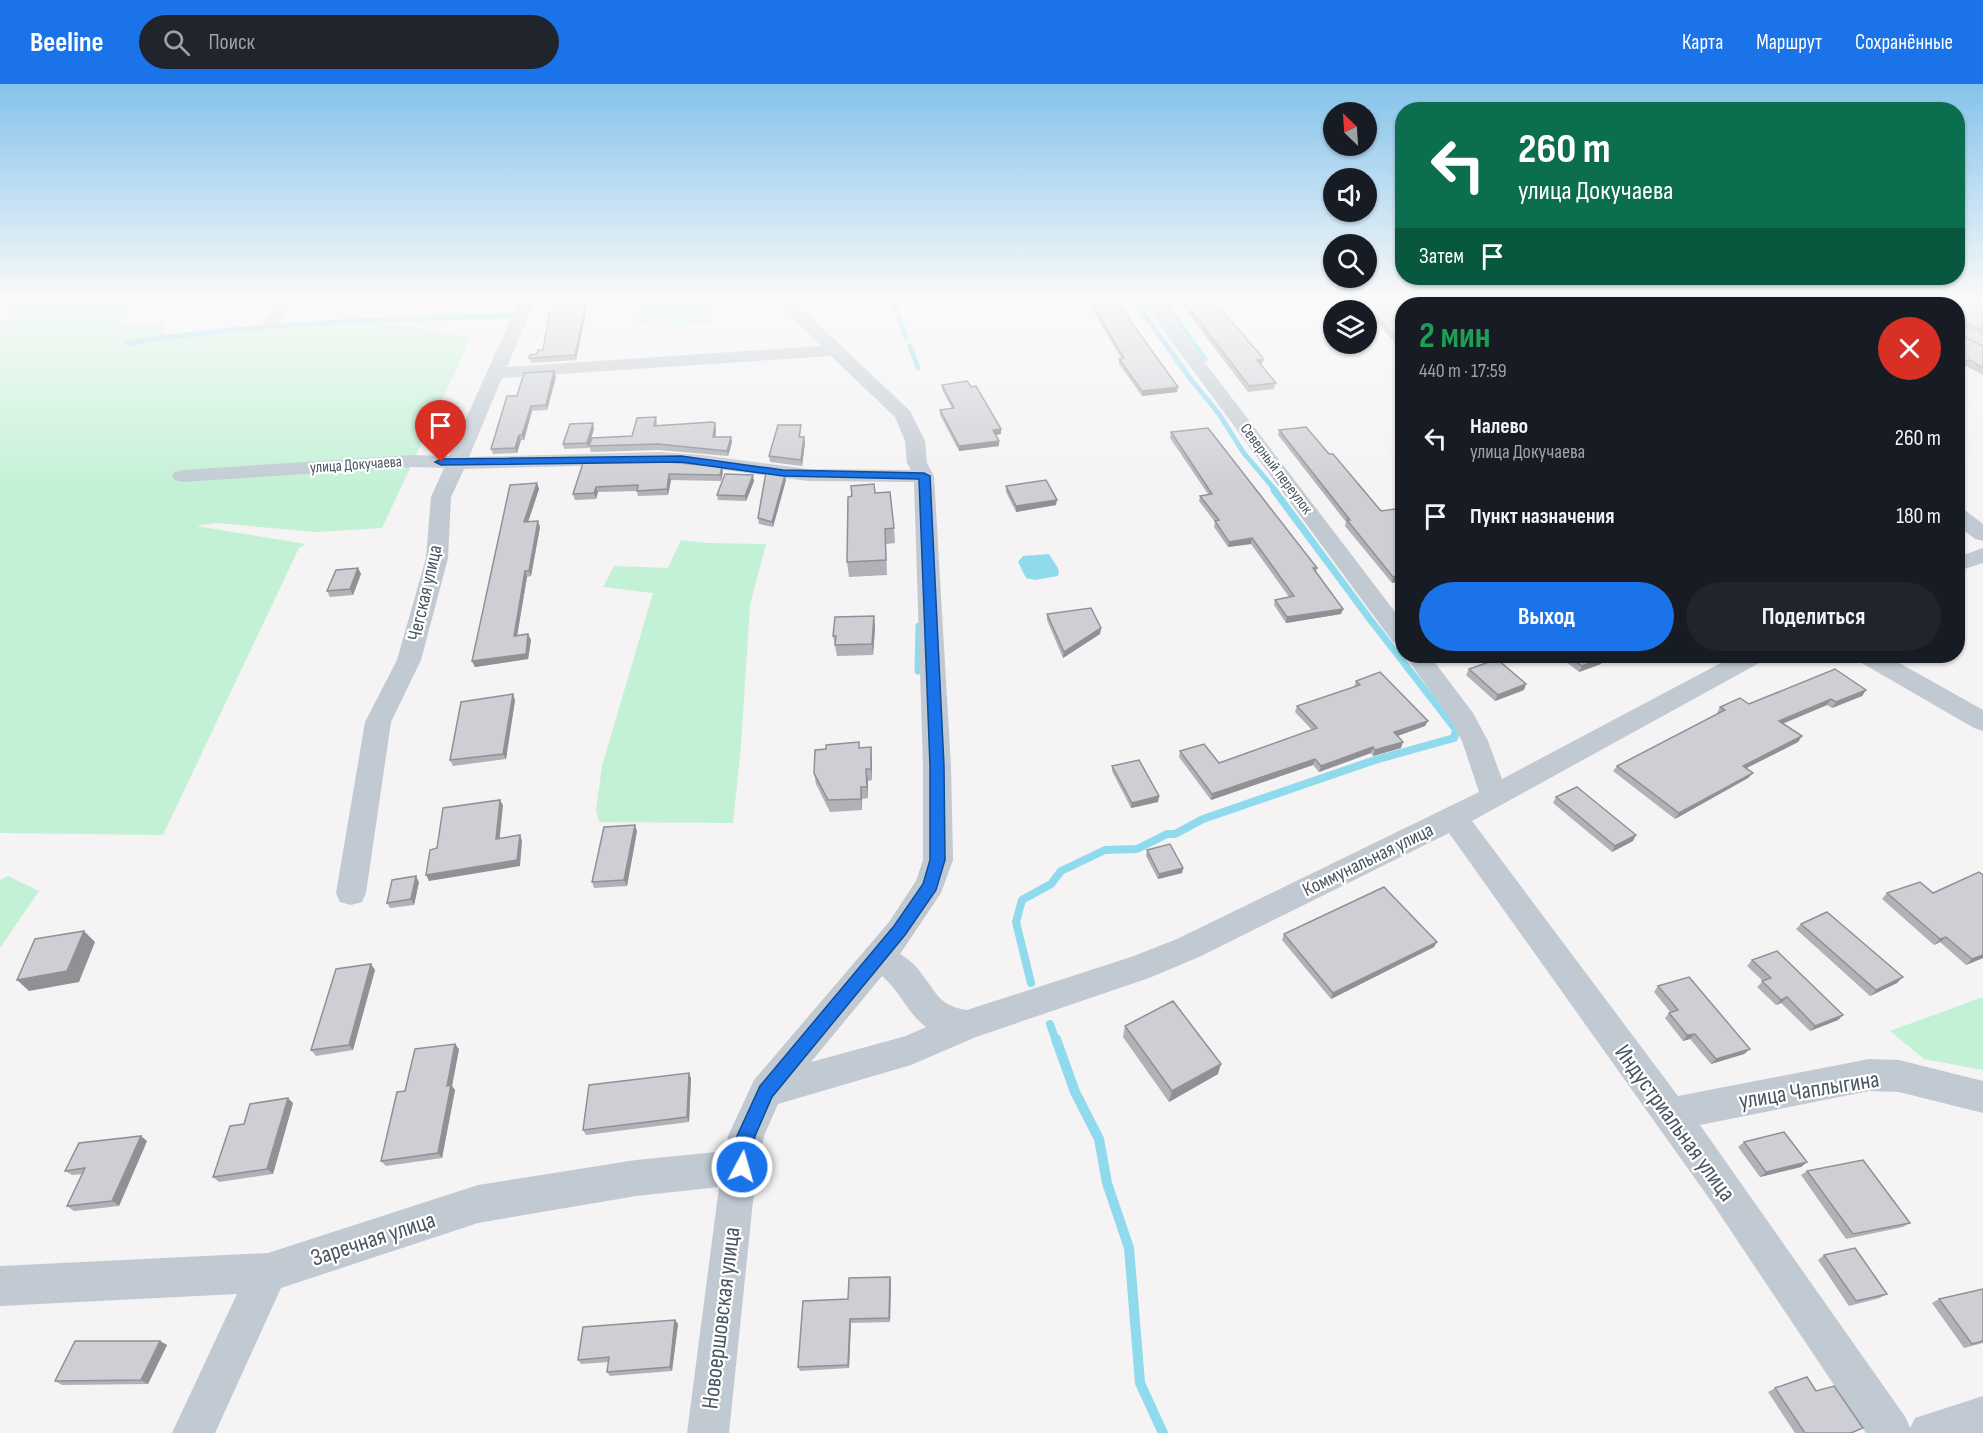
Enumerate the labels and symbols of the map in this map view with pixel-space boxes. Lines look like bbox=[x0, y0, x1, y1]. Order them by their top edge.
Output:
north arrow bbox=[1323, 102, 1377, 156]
pin bbox=[415, 400, 466, 462]
street label: Северный переулок bbox=[1236, 420, 1317, 519]
street label: улица Докучаева bbox=[309, 452, 403, 478]
street label: Чегская улица bbox=[402, 543, 448, 643]
street label: Коммунальная улица bbox=[1299, 818, 1437, 902]
street label: Индустриальная улица bbox=[1608, 1039, 1742, 1207]
street label: улица Чаплыгина bbox=[1737, 1065, 1881, 1115]
position arrow bbox=[710, 1135, 774, 1199]
street label: Заречная улица bbox=[307, 1205, 439, 1273]
street label: Новоершовская улица bbox=[695, 1225, 747, 1411]

